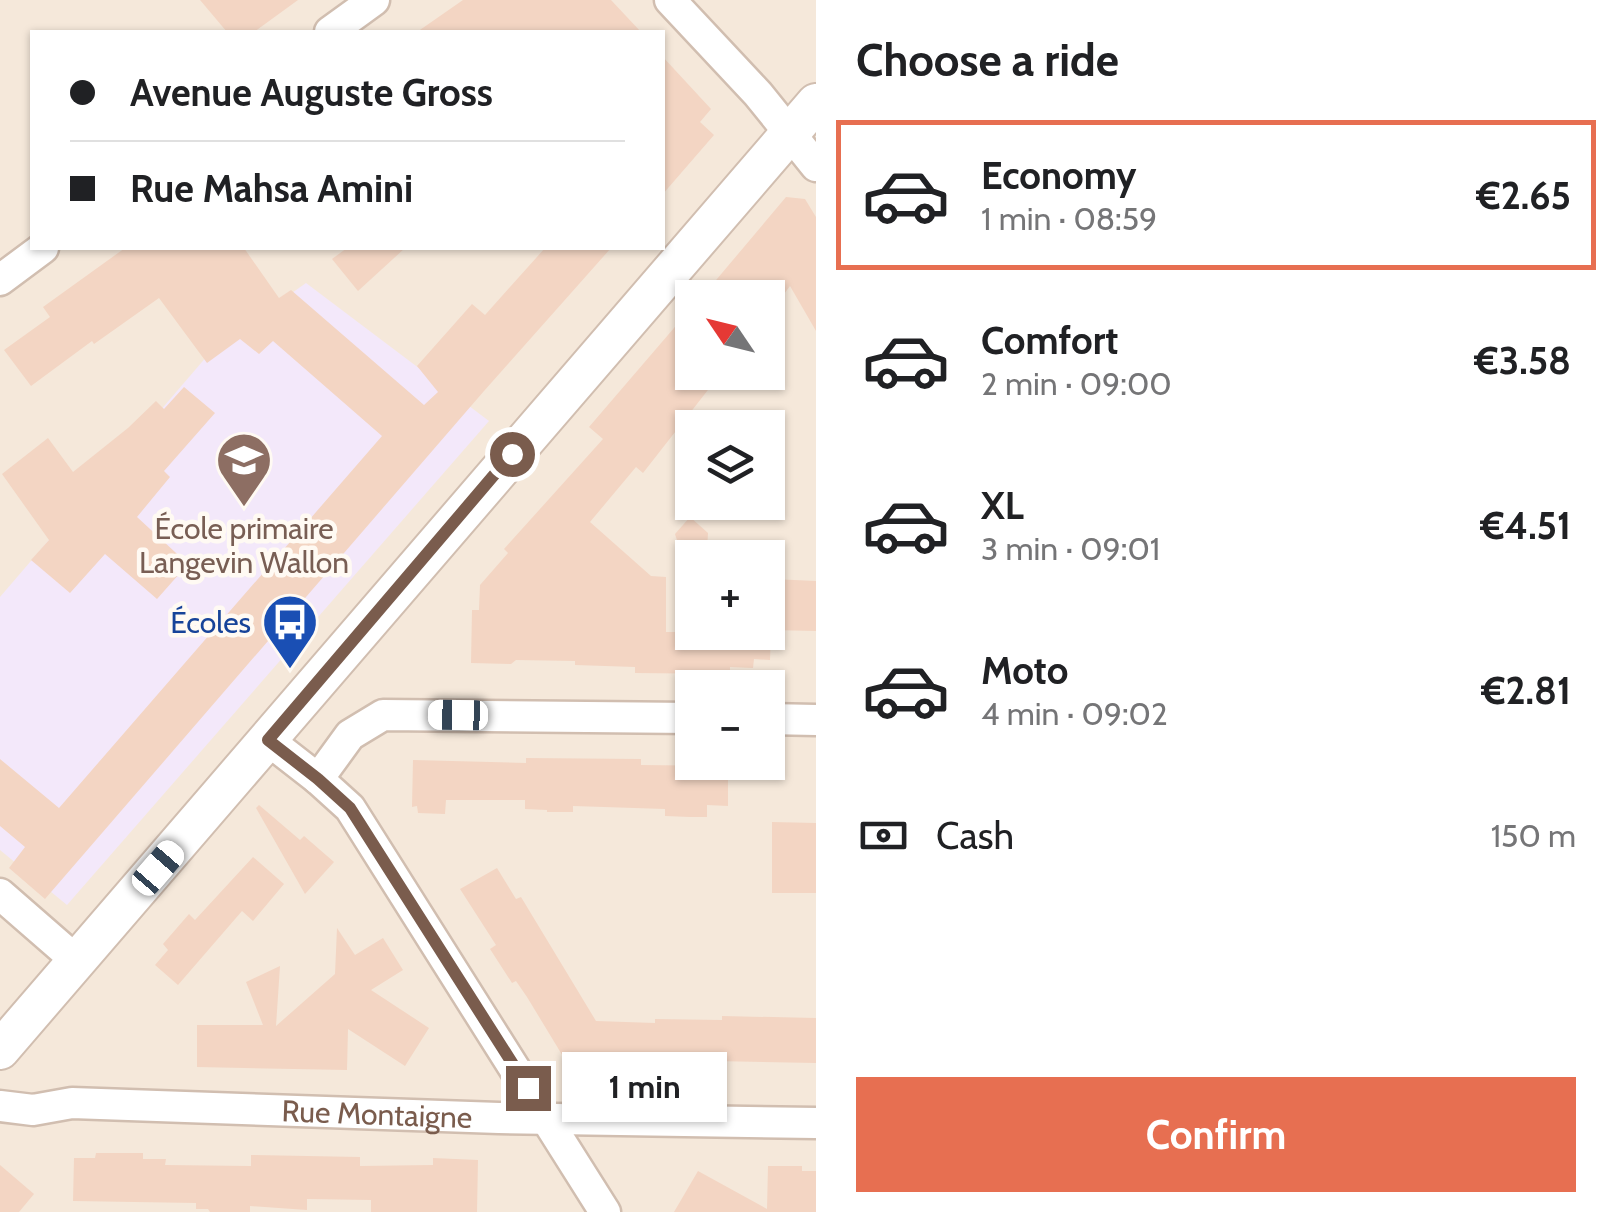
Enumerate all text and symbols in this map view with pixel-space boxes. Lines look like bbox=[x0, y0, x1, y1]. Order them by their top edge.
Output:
text: Choose a ride bbox=[856, 33, 1119, 87]
text: Avenue Auguste Gross bbox=[130, 69, 493, 116]
icon: car bbox=[861, 150, 951, 240]
text: Economy bbox=[981, 152, 1136, 199]
text: Rue Mahsa Amini bbox=[130, 165, 413, 212]
text: €2.65 bbox=[1476, 172, 1571, 219]
text: 1 min · 08:59 bbox=[981, 199, 1157, 238]
north arrow bbox=[675, 280, 785, 390]
map controls bbox=[675, 280, 785, 780]
icon: car bbox=[861, 315, 951, 405]
text: Comfort bbox=[981, 317, 1118, 364]
text: €3.58 bbox=[1474, 337, 1571, 384]
text: 2 min · 09:00 bbox=[981, 364, 1172, 403]
button: layers bbox=[675, 410, 785, 520]
school or university icon: École primaire Langevin Wallon bbox=[214, 430, 274, 509]
route start bbox=[490, 432, 535, 477]
icon: car bbox=[861, 480, 951, 570]
text: XL bbox=[981, 482, 1024, 529]
text: €4.51 bbox=[1480, 502, 1571, 549]
place label: École primaire Langevin Wallon bbox=[139, 510, 349, 581]
text: 3 min · 09:01 bbox=[981, 529, 1160, 568]
button: + bbox=[675, 540, 785, 650]
bus stop icon: Écoles bbox=[260, 592, 320, 671]
place label: Écoles bbox=[170, 604, 251, 641]
icon: car bbox=[861, 645, 951, 735]
text: Moto bbox=[981, 647, 1068, 694]
text: €2.81 bbox=[1481, 667, 1571, 714]
button: − bbox=[675, 670, 785, 780]
text: 4 min · 09:02 bbox=[981, 694, 1168, 733]
car bbox=[428, 699, 488, 731]
icon: cash bbox=[856, 808, 911, 863]
text: Cash bbox=[936, 812, 1014, 859]
text: 150 m bbox=[1491, 816, 1576, 855]
car bbox=[127, 836, 189, 900]
callout: 1 min bbox=[563, 1053, 728, 1123]
route end bbox=[506, 1066, 551, 1111]
text: 1 min bbox=[608, 1067, 681, 1106]
button: Confirm bbox=[856, 1077, 1576, 1192]
street label: Rue Montaigne bbox=[281, 1092, 473, 1136]

